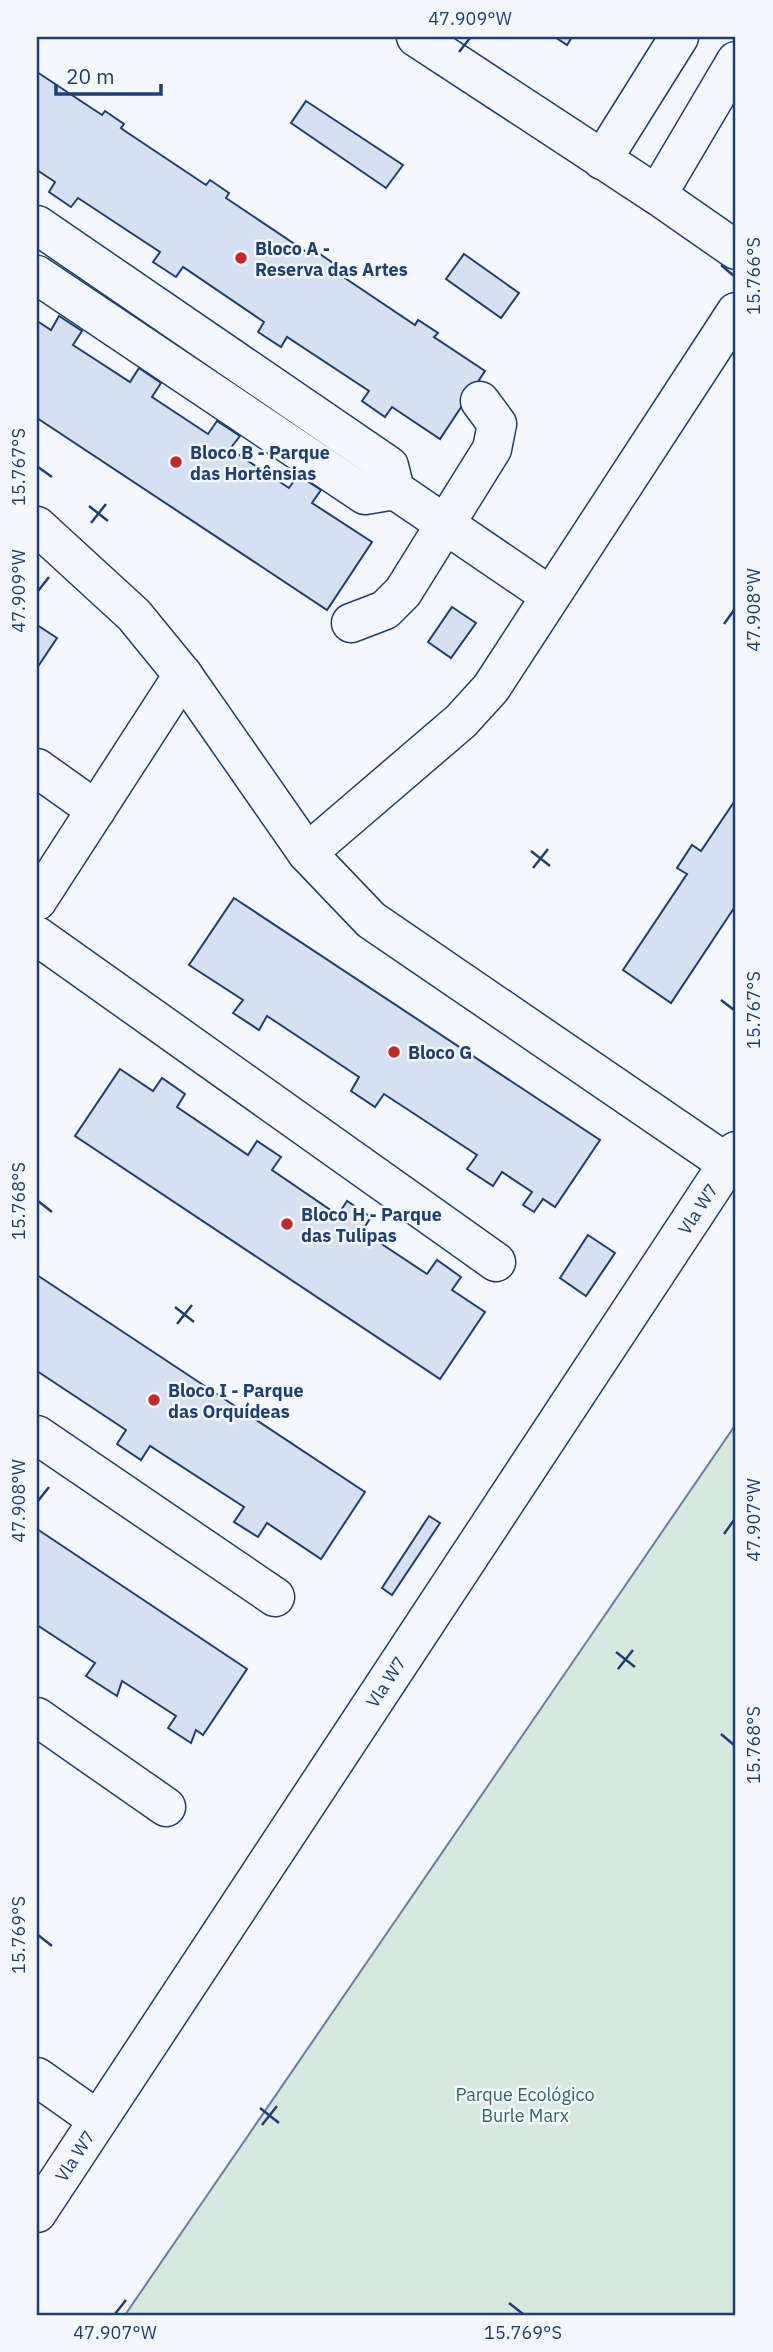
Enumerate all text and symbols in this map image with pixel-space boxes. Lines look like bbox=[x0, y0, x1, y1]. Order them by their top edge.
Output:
text: 47.909°W bbox=[428, 7, 512, 30]
scale bar bbox=[56, 52, 161, 96]
text: 20 m bbox=[66, 62, 115, 90]
place label: Bloco A - Reserva das Artes bbox=[255, 237, 408, 281]
text: 15.766°S bbox=[742, 237, 765, 315]
marker: Bloco A - Reserva das Artes bbox=[233, 250, 249, 266]
text: 15.767°S bbox=[7, 428, 30, 506]
place label: Bloco B - Parque das Hortênsias bbox=[190, 441, 330, 485]
marker: Bloco B - Parque das Hortênsias bbox=[168, 454, 184, 470]
text: 47.909°W bbox=[7, 549, 30, 633]
text: 47.908°W bbox=[742, 568, 765, 652]
text: 15.767°S bbox=[742, 971, 765, 1049]
place label: Bloco G bbox=[408, 1041, 472, 1064]
marker: Bloco G bbox=[386, 1044, 402, 1060]
text: 15.768°S bbox=[7, 1162, 30, 1240]
street label: Vla W7 bbox=[673, 1179, 723, 1239]
place label: Bloco H - Parque das Tulipas bbox=[301, 1203, 442, 1247]
marker: Bloco H - Parque das Tulipas bbox=[279, 1216, 295, 1232]
place label: Bloco I - Parque das Orquídeas bbox=[168, 1379, 304, 1423]
marker: Bloco I - Parque das Orquídeas bbox=[146, 1392, 162, 1408]
text: 47.908°W bbox=[7, 1459, 30, 1543]
text: 47.907°W bbox=[742, 1478, 765, 1562]
street label: Vla W7 bbox=[361, 1652, 411, 1712]
text: 15.768°S bbox=[742, 1706, 765, 1784]
text: 15.769°S bbox=[7, 1896, 30, 1974]
park label: Parque Ecológico Burle Marx bbox=[456, 2083, 594, 2127]
street label: Vla W7 bbox=[50, 2126, 100, 2186]
text: 47.907°W bbox=[73, 2321, 157, 2344]
text: 15.769°S bbox=[484, 2321, 562, 2344]

